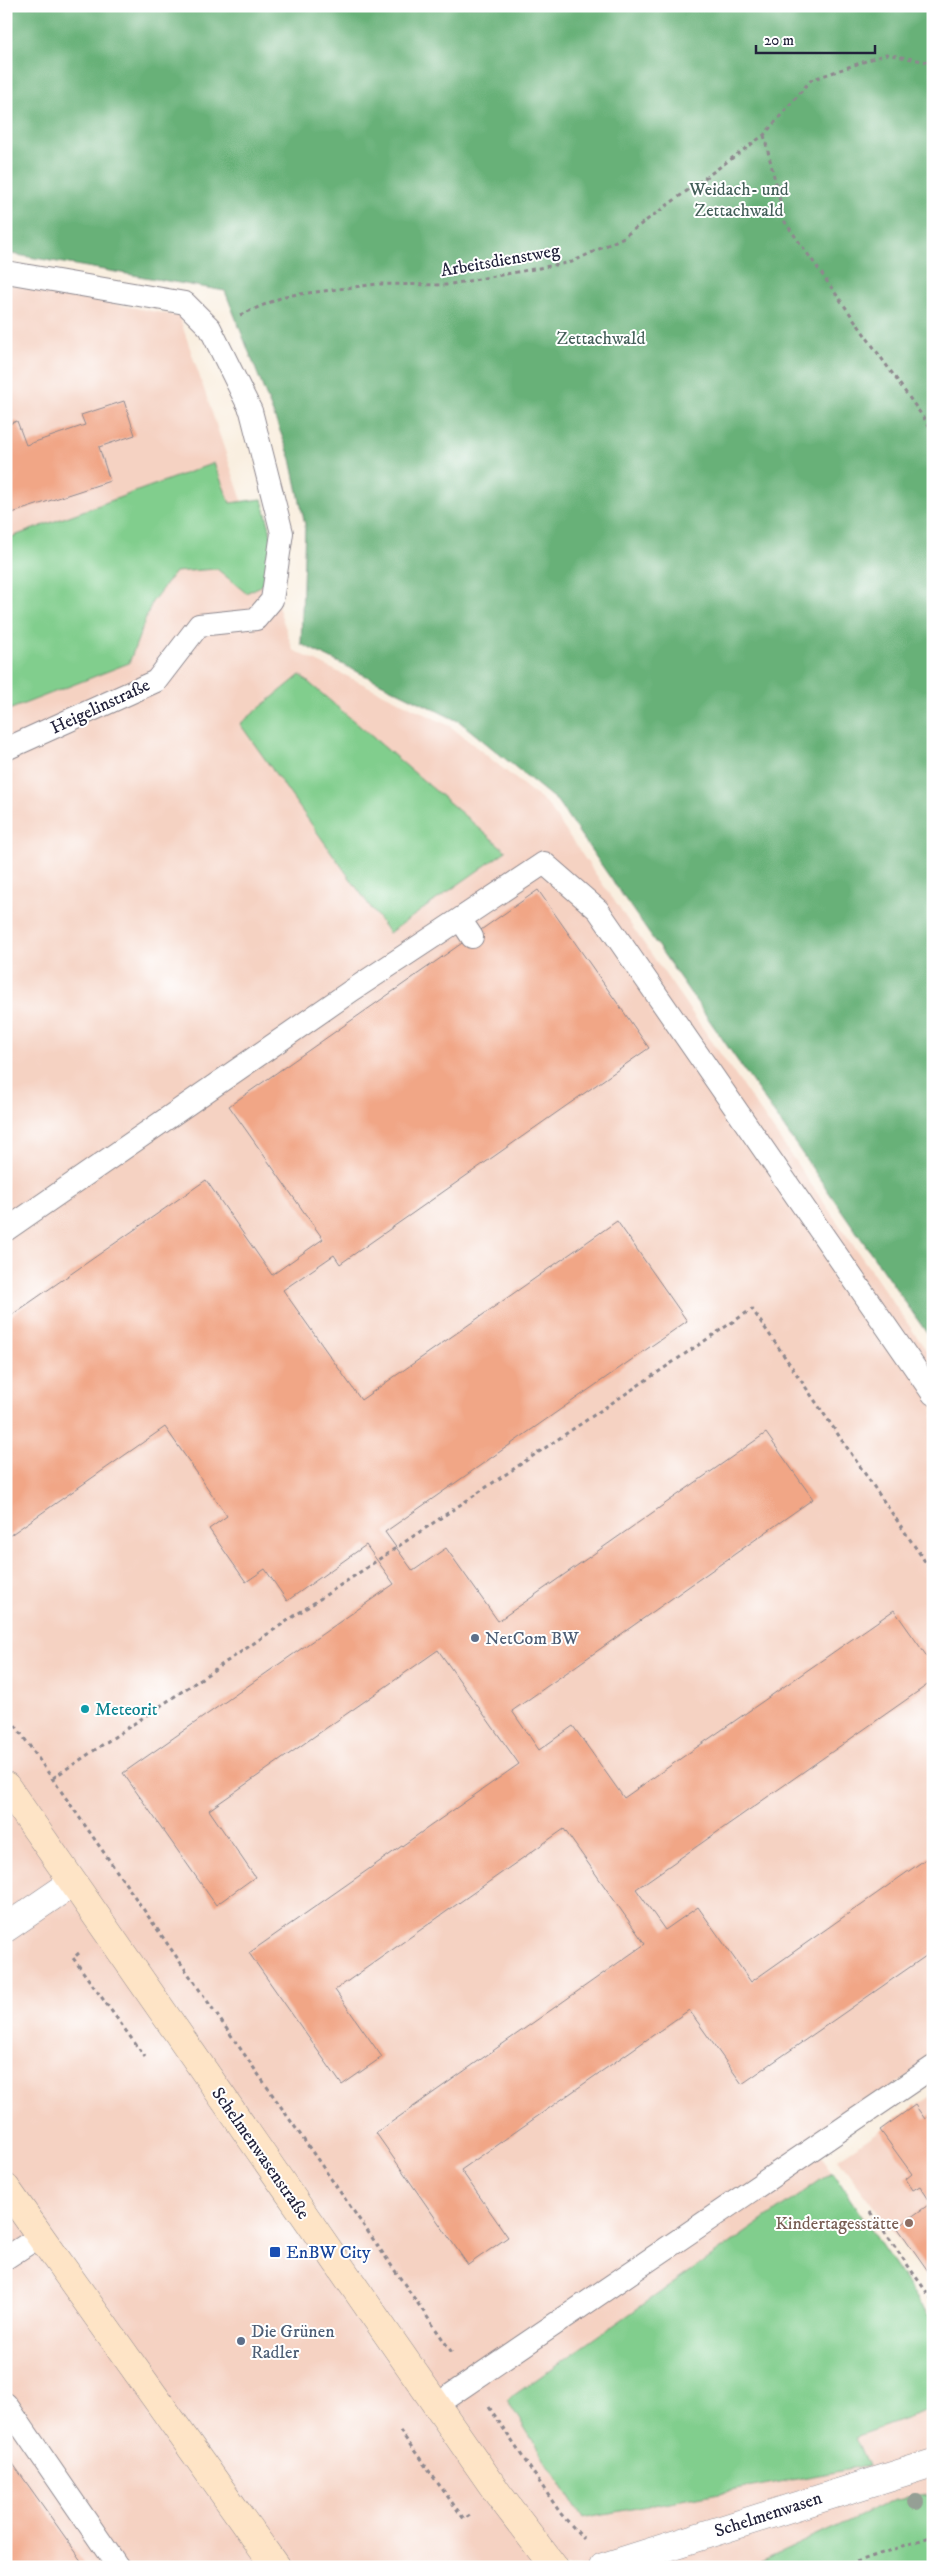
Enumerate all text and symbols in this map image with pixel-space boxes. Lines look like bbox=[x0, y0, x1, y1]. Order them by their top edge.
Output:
scale bar bbox=[756, 22, 875, 54]
text: 20 m bbox=[764, 31, 794, 50]
park label: Weidach- und Zettachwald bbox=[688, 179, 789, 222]
street label: Arbeitsdienstweg bbox=[439, 240, 562, 282]
park label: Zettachwald bbox=[557, 328, 645, 350]
street label: Heigelinstraße bbox=[47, 674, 154, 739]
place label: NetCom BW bbox=[485, 1628, 579, 1650]
marker: NetCom BW bbox=[469, 1632, 481, 1644]
place label: Meteorit bbox=[95, 1699, 158, 1721]
marker: Meteorit bbox=[79, 1703, 91, 1715]
street label: Schelmenwasenstraße bbox=[206, 2083, 314, 2224]
place label: Kindertagesstätte bbox=[775, 2213, 899, 2235]
marker: Kindertagesstätte bbox=[903, 2217, 915, 2229]
place label: EnBW City bbox=[286, 2242, 371, 2264]
marker: EnBW City bbox=[268, 2245, 282, 2259]
place label: Die Grünen Radler bbox=[251, 2321, 335, 2364]
marker: Die Grünen Radler bbox=[235, 2335, 247, 2347]
street label: Schelmenwasen bbox=[712, 2487, 825, 2543]

